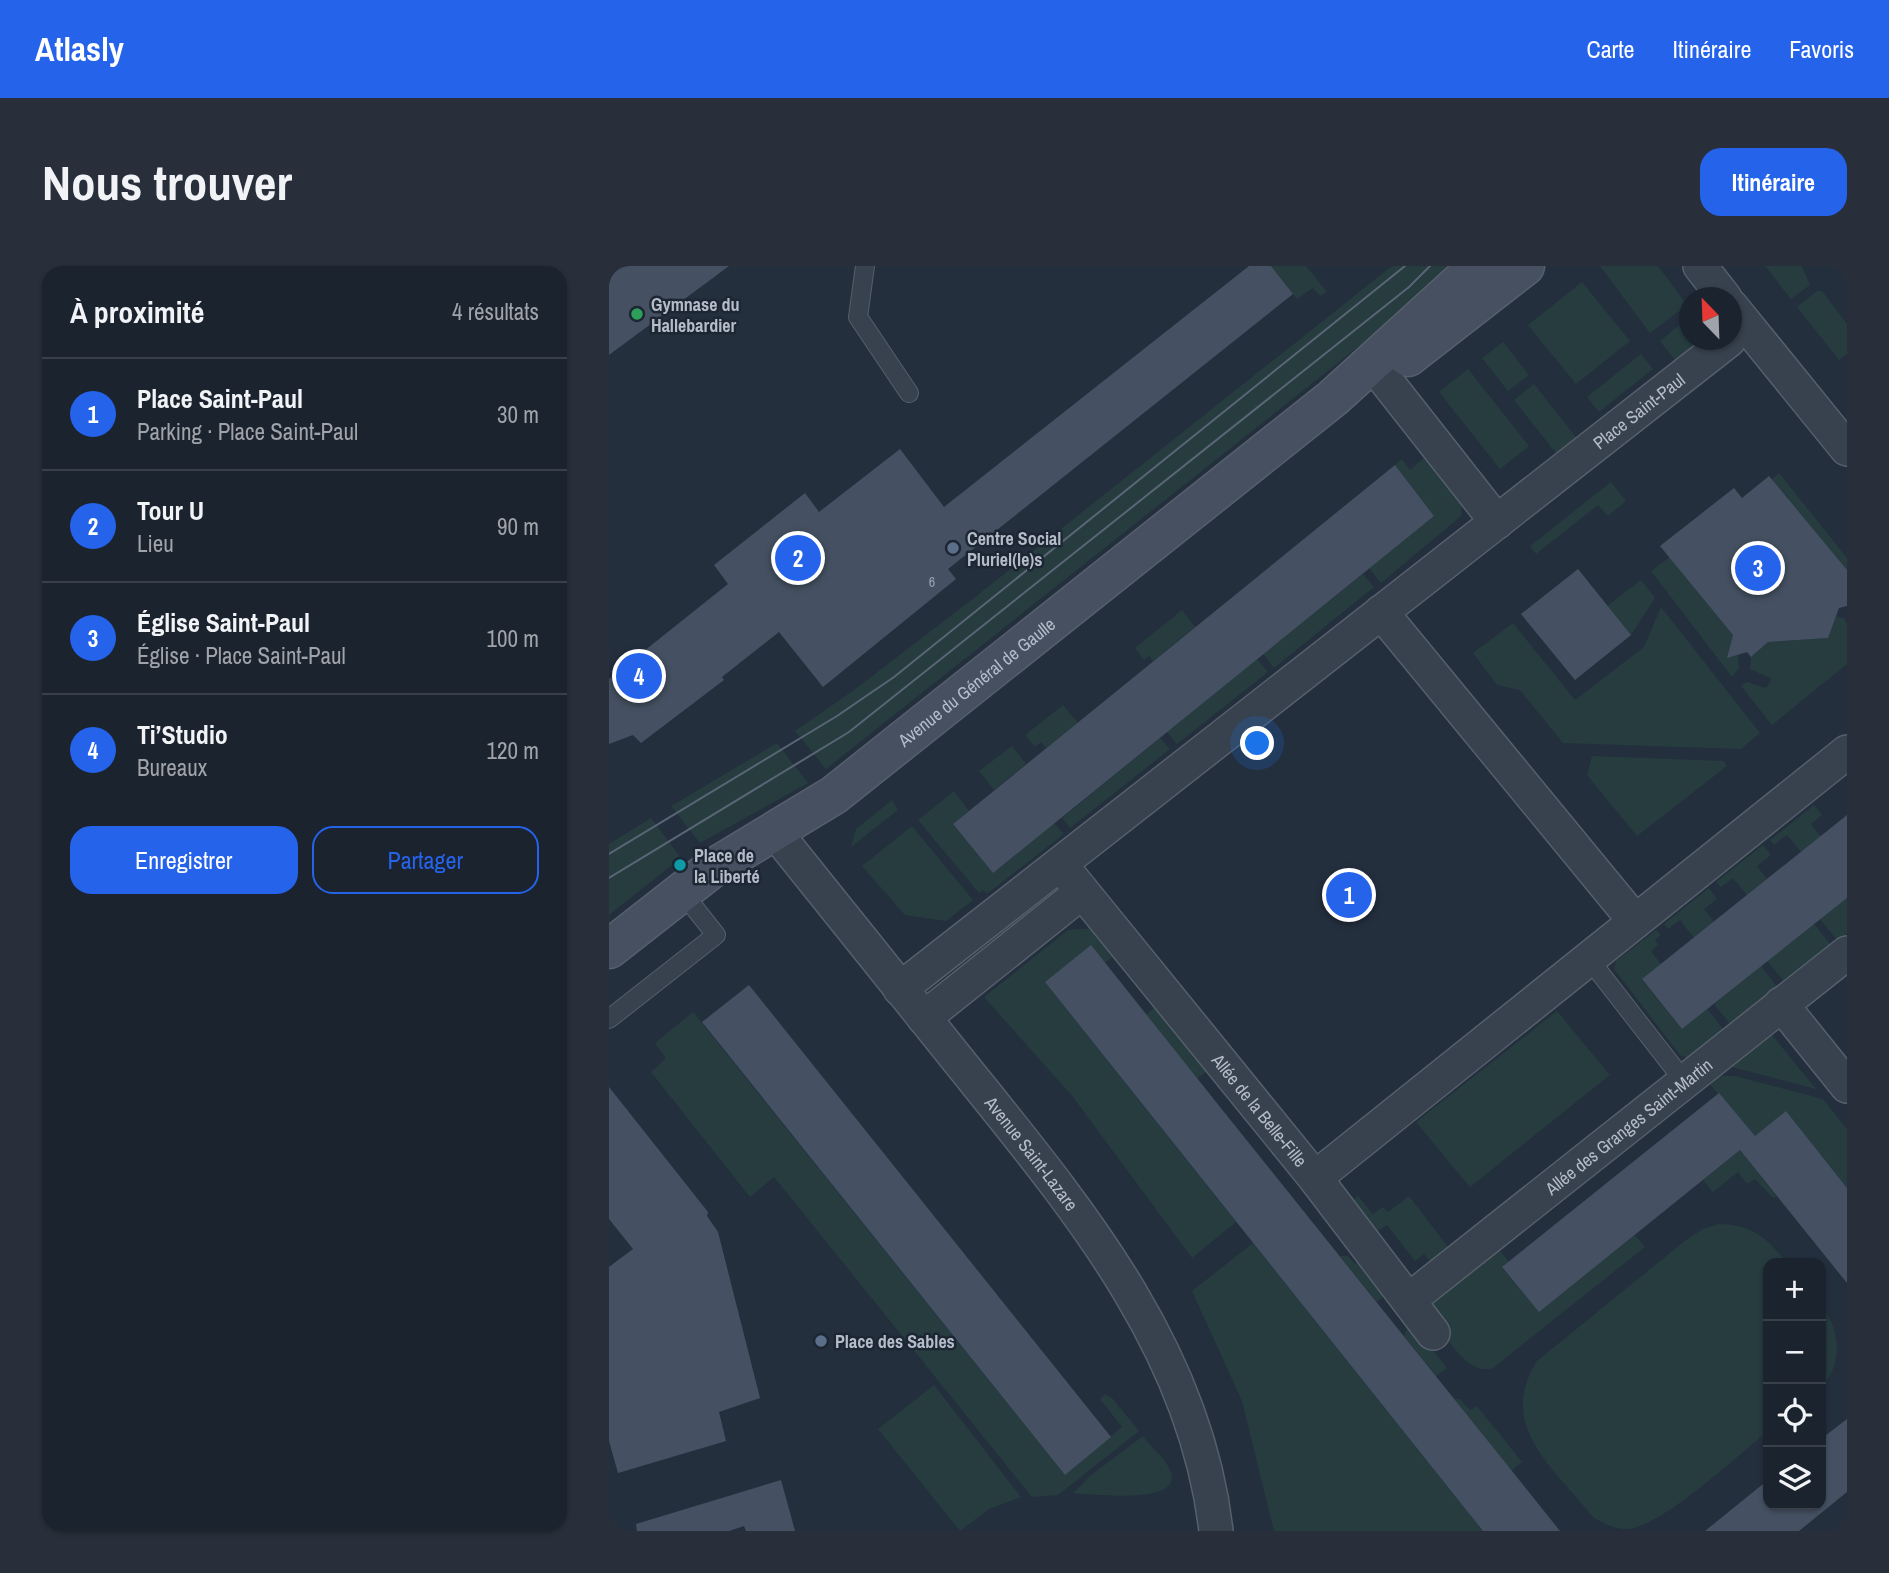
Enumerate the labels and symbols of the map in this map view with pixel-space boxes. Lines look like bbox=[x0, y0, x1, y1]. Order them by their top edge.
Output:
north arrow bbox=[1679, 287, 1742, 350]
place label: Gymnase du Hallebardier bbox=[651, 292, 740, 338]
marker: Gymnase du Hallebardier bbox=[629, 306, 645, 322]
street label: Place Saint-Paul bbox=[1588, 367, 1690, 455]
place label: Centre Social Pluriel(le)s bbox=[967, 526, 1061, 572]
pin: 2 bbox=[775, 532, 821, 584]
marker: Centre Social Pluriel(le)s bbox=[945, 540, 961, 556]
pin: 3 bbox=[1735, 542, 1781, 594]
house number: 6 bbox=[929, 573, 935, 591]
street label: Avenue du Général de Gaulle bbox=[892, 611, 1060, 753]
pin: 4 bbox=[616, 650, 662, 702]
your location bbox=[1240, 726, 1274, 760]
place label: Place de la Liberté bbox=[694, 843, 760, 889]
marker: Place de la Liberté bbox=[672, 857, 688, 873]
pin: 1 bbox=[1326, 869, 1372, 921]
street label: Allée de la Belle-Fille bbox=[1206, 1048, 1313, 1172]
street label: Allée des Granges Saint-Martin bbox=[1539, 1052, 1717, 1201]
street label: Avenue Saint-Lazare bbox=[979, 1090, 1084, 1216]
place label: Place des Sables bbox=[835, 1329, 955, 1354]
marker: Place des Sables bbox=[813, 1333, 829, 1349]

